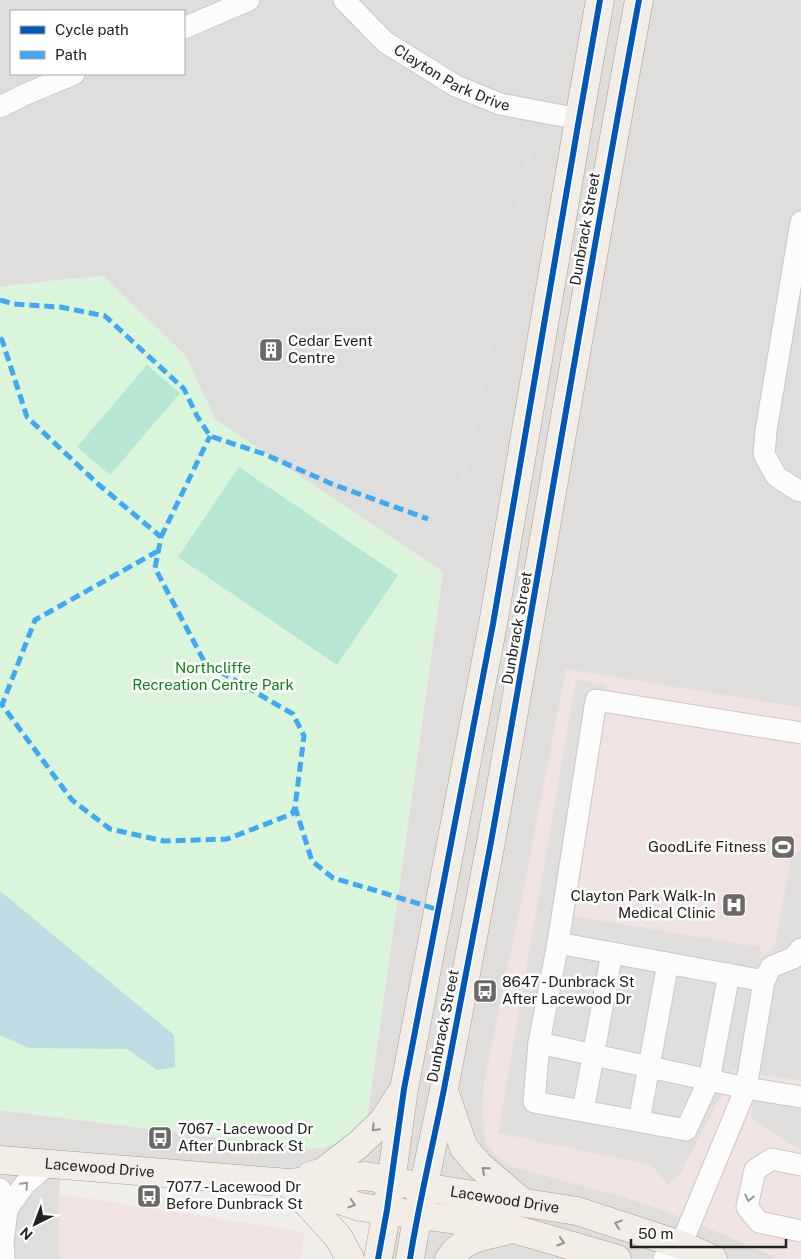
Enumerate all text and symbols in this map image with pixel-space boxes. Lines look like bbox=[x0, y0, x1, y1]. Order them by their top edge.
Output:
legend bbox=[10, 10, 185, 75]
text: Cycle path bbox=[55, 21, 129, 38]
street label: Clayton Park Drive bbox=[391, 41, 511, 114]
text: Path bbox=[55, 46, 87, 63]
street label: Dunbrack Street bbox=[566, 171, 603, 287]
place label: Cedar Event Centre bbox=[288, 332, 373, 366]
building icon: Cedar Event Centre bbox=[258, 337, 284, 363]
street label: Dunbrack Street bbox=[498, 570, 535, 686]
park label: Northcliffe Recreation Centre Park bbox=[132, 659, 294, 693]
sports icon: GoodLife Fitness bbox=[770, 834, 796, 860]
place label: GoodLife Fitness bbox=[648, 838, 766, 855]
place label: Clayton Park Walk-In Medical Clinic bbox=[570, 887, 716, 921]
hospital icon: Clayton Park Walk-In Medical Clinic bbox=[721, 892, 747, 918]
street label: Dunbrack Street bbox=[423, 968, 462, 1084]
place label: 8647 - Dunbrack St After Lacewood Dr bbox=[502, 973, 635, 1007]
bus stop icon: 8647 - Dunbrack St After Lacewood Dr bbox=[472, 978, 498, 1004]
place label: 7067 - Lacewood Dr After Dunbrack St bbox=[178, 1120, 313, 1154]
one-way arrow bbox=[372, 1122, 381, 1131]
bus stop icon: 7067 - Lacewood Dr After Dunbrack St bbox=[147, 1125, 173, 1151]
street label: Lacewood Drive bbox=[44, 1155, 155, 1180]
one-way arrow bbox=[482, 1168, 491, 1176]
place label: 7077 - Lacewood Dr Before Dunbrack St bbox=[166, 1178, 303, 1212]
one-way arrow bbox=[20, 1182, 29, 1191]
street label: Lacewood Drive bbox=[449, 1182, 561, 1216]
bus stop icon: 7077 - Lacewood Dr Before Dunbrack St bbox=[136, 1183, 162, 1209]
one-way arrow bbox=[744, 1194, 755, 1203]
one-way arrow bbox=[348, 1198, 356, 1208]
north arrow bbox=[10, 1199, 60, 1249]
scale bar bbox=[631, 1216, 786, 1248]
one-way arrow bbox=[614, 1220, 622, 1230]
text: N bbox=[17, 1224, 36, 1243]
text: 50 m bbox=[638, 1225, 673, 1242]
one-way arrow bbox=[556, 1237, 564, 1247]

